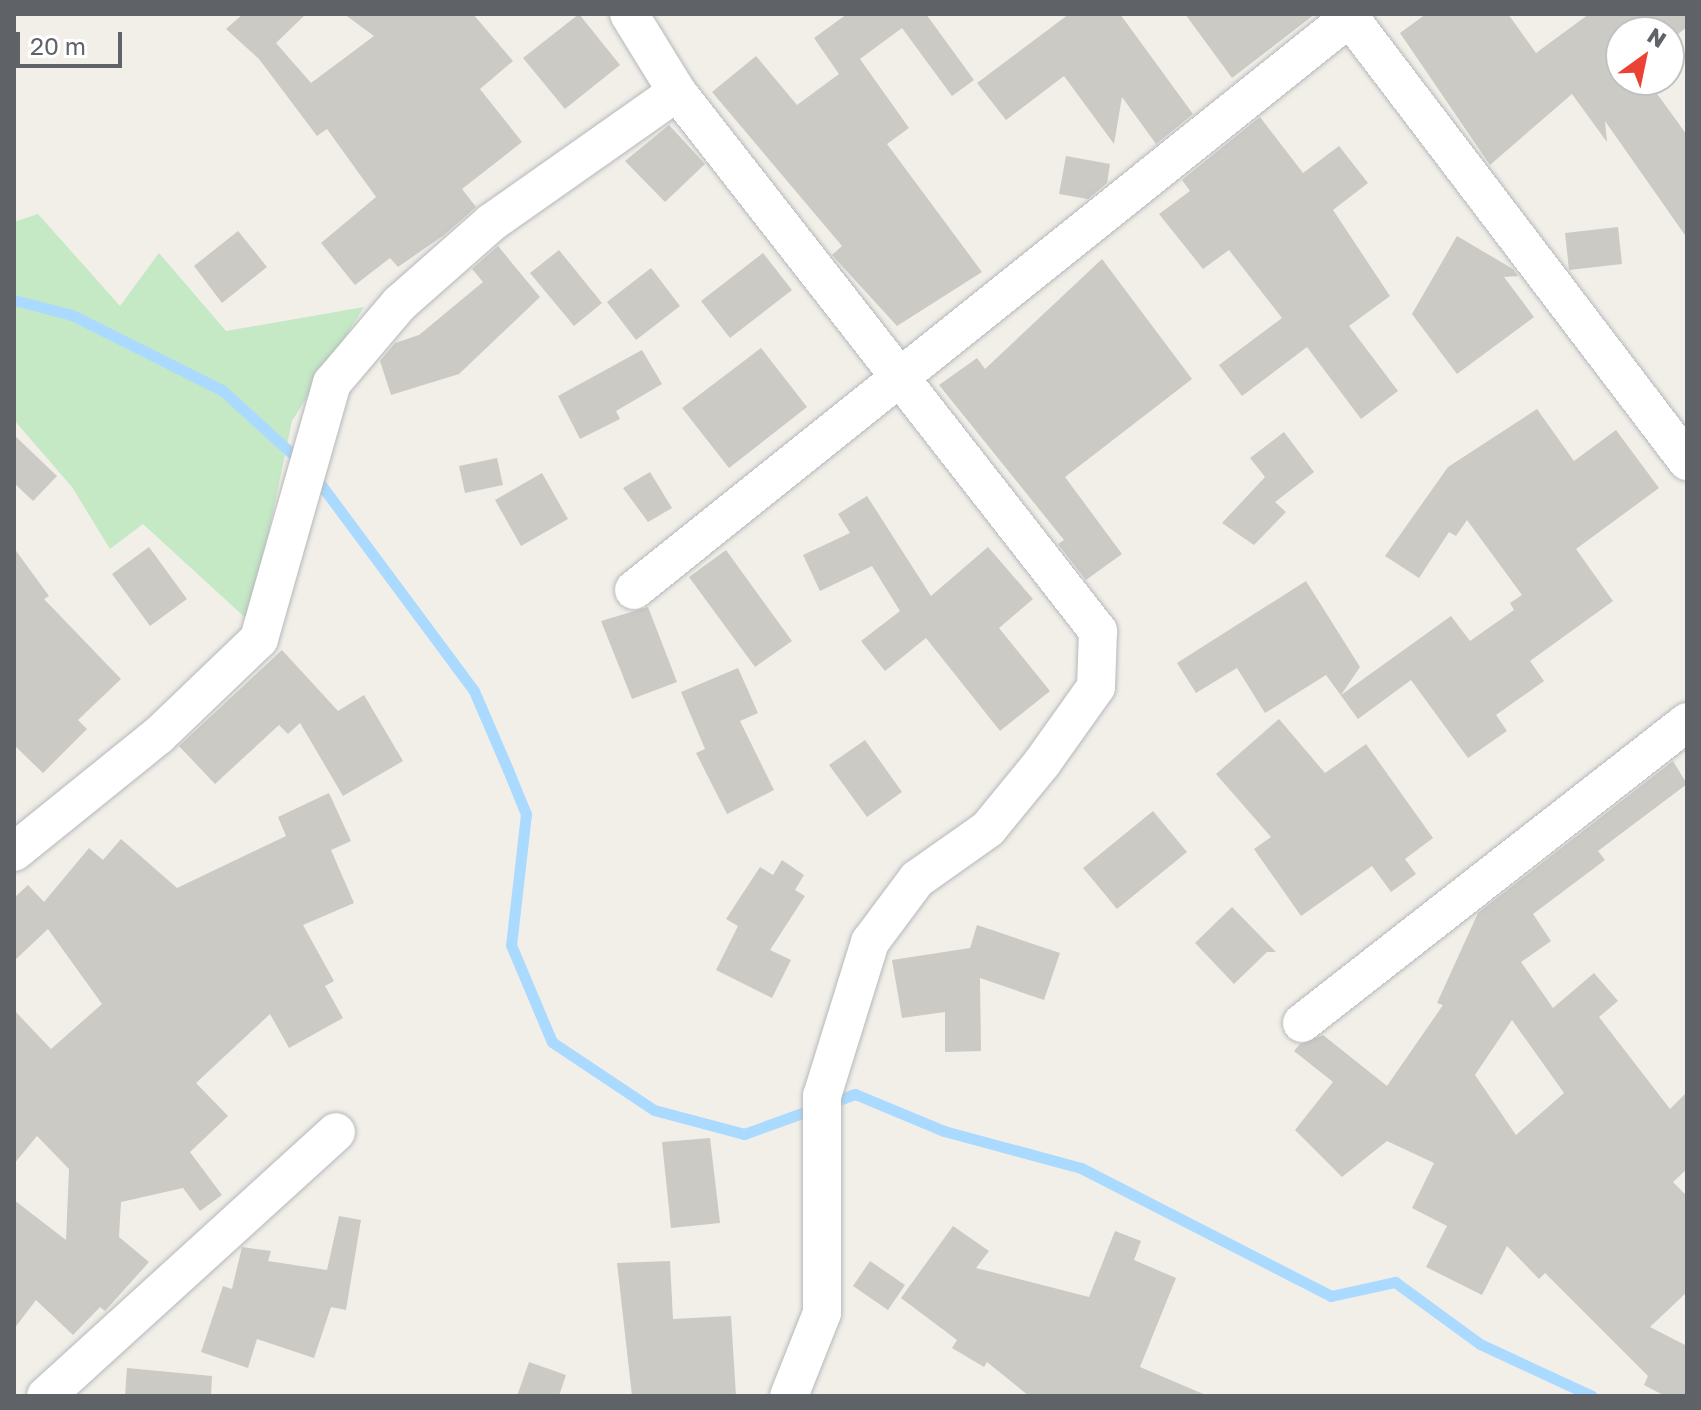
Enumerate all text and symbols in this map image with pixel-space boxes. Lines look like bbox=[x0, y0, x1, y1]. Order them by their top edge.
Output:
scale bar bbox=[20, 16, 126, 66]
north arrow bbox=[1605, 16, 1685, 96]
text: N bbox=[1643, 21, 1672, 53]
text: 20 m bbox=[30, 31, 86, 60]

